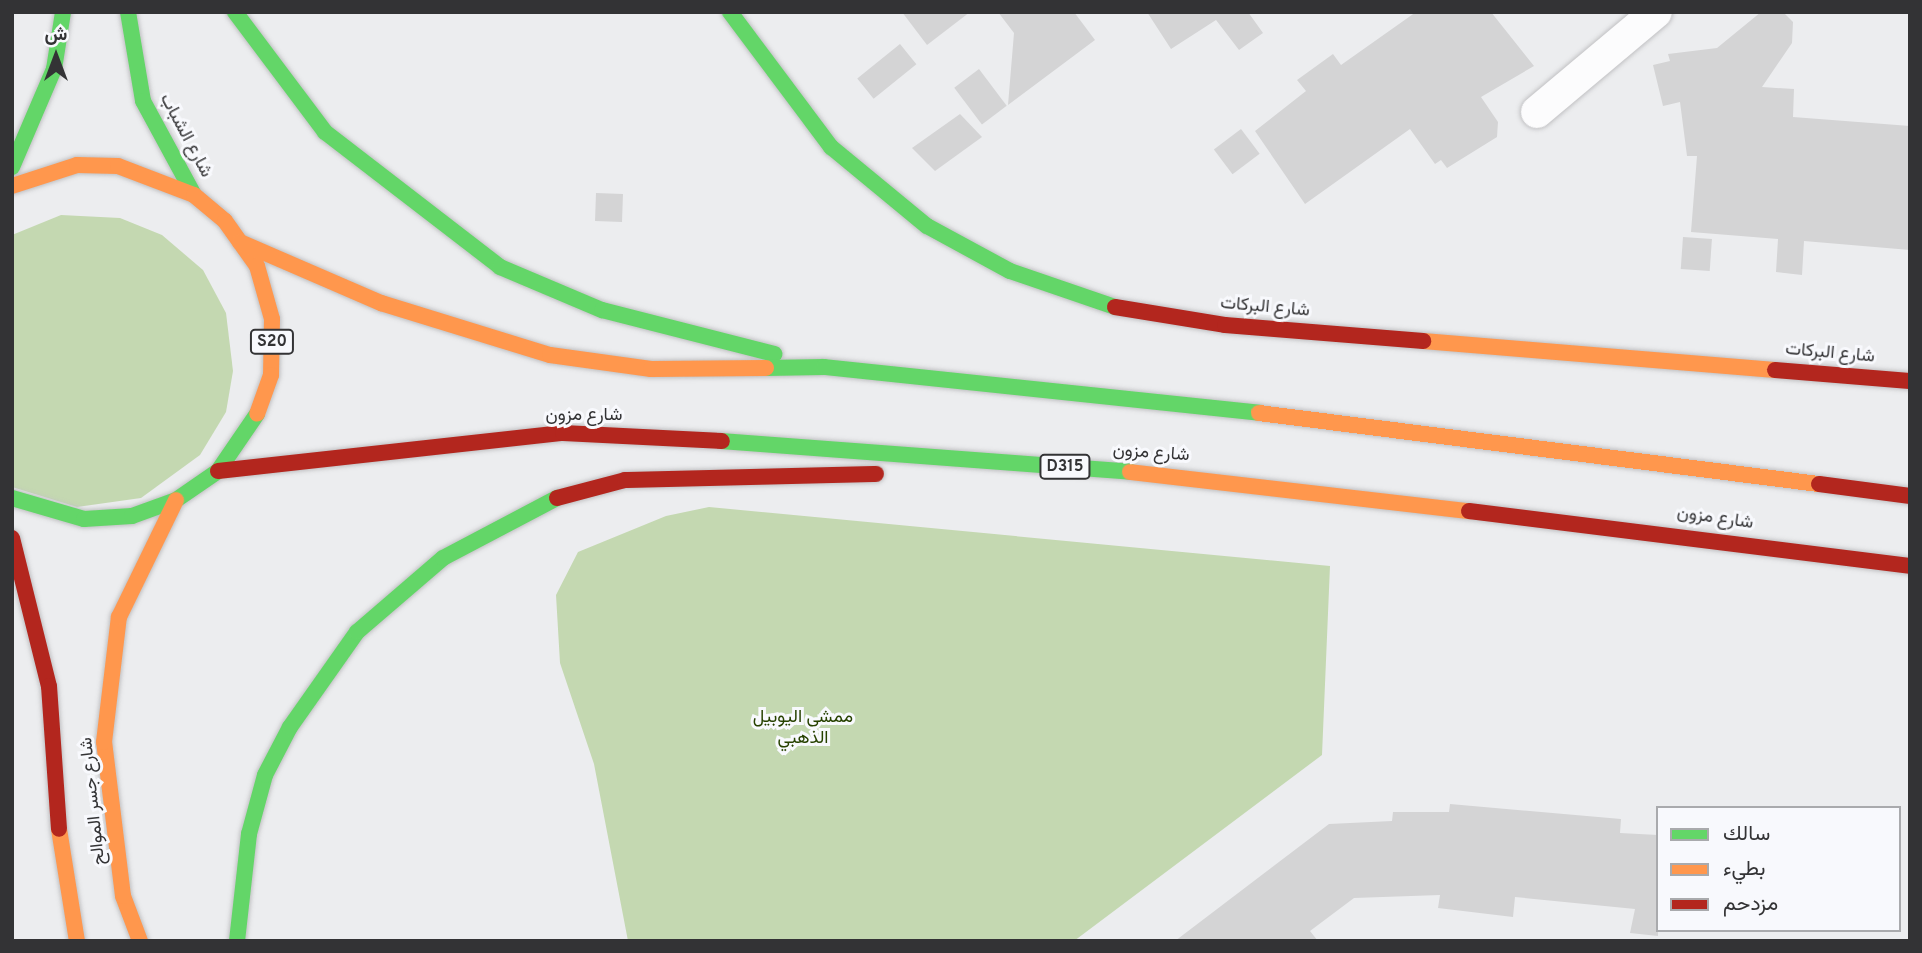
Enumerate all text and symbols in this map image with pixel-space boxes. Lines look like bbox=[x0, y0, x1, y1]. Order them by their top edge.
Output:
north arrow bbox=[21, 21, 91, 91]
text: ش bbox=[45, 23, 67, 47]
street label: شارع الشباب bbox=[154, 90, 216, 182]
street label: شارع البركات bbox=[1219, 293, 1311, 323]
road number: S20 bbox=[249, 330, 295, 354]
street label: شارع البركات bbox=[1784, 339, 1876, 369]
street label: شارع مزون bbox=[546, 405, 622, 427]
street label: شارع مزون bbox=[1112, 441, 1190, 467]
road number: D315 bbox=[1039, 454, 1091, 480]
street label: شارع مزون bbox=[1675, 503, 1755, 535]
park label: ممشى اليوبيل الذهبي bbox=[753, 708, 853, 750]
street label: شارع جسر الموالح bbox=[77, 736, 111, 866]
legend bbox=[1656, 806, 1901, 932]
text: سالك bbox=[1723, 821, 1770, 848]
text: بطيء bbox=[1723, 856, 1766, 883]
text: مزدحم bbox=[1723, 891, 1778, 918]

